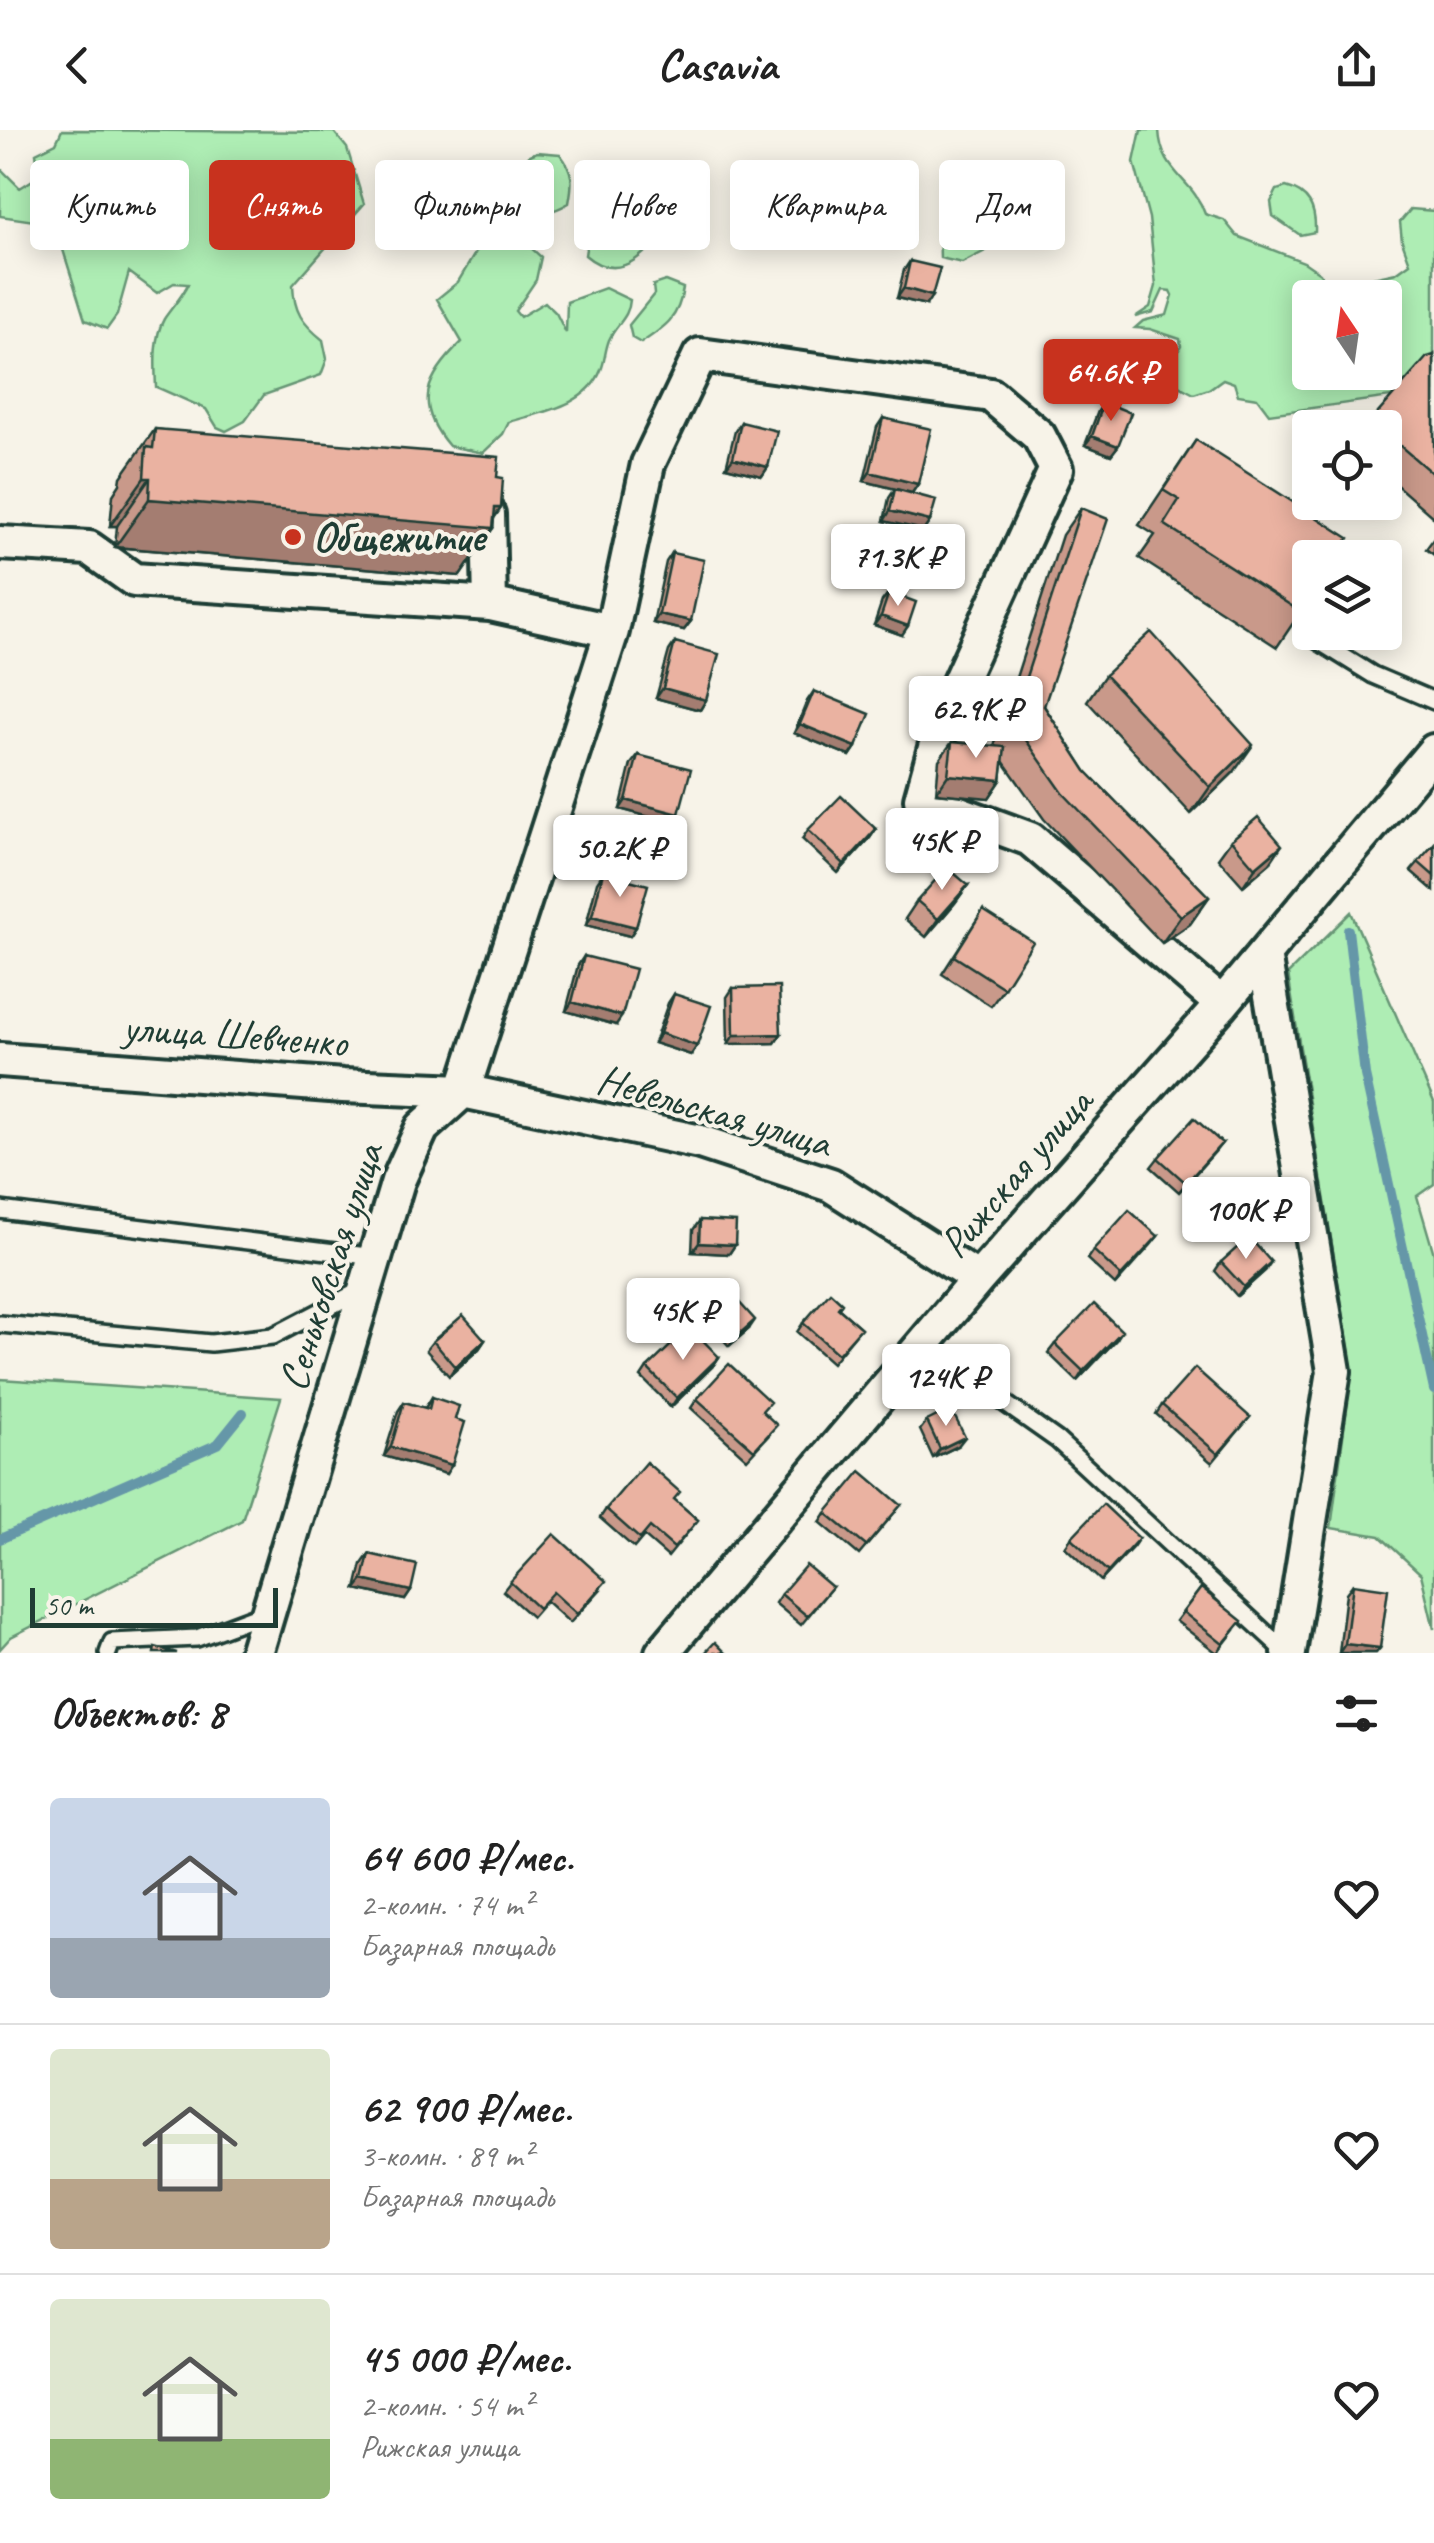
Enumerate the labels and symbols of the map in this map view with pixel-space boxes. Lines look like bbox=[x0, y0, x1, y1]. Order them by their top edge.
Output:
north arrow bbox=[1292, 280, 1402, 390]
pin: 64.6K ₽ bbox=[1019, 339, 1203, 424]
place label: Общежитие bbox=[313, 511, 488, 564]
pin: 71.3K ₽ bbox=[806, 524, 990, 609]
marker: Общежитие bbox=[282, 526, 304, 548]
pin: 62.9K ₽ bbox=[884, 676, 1068, 761]
pin: 45K ₽ bbox=[872, 808, 1012, 893]
pin: 50.2K ₽ bbox=[528, 815, 712, 900]
street label: улица Шевченко bbox=[118, 1001, 351, 1069]
street label: Невельская улица bbox=[591, 1052, 839, 1170]
street label: Рижская улица bbox=[928, 1074, 1107, 1269]
street label: Сеньковская улица bbox=[266, 1134, 397, 1397]
pin: 100K ₽ bbox=[1165, 1177, 1327, 1262]
pin: 45K ₽ bbox=[613, 1278, 753, 1363]
pin: 124K ₽ bbox=[865, 1344, 1027, 1429]
scale bar bbox=[30, 1583, 278, 1628]

